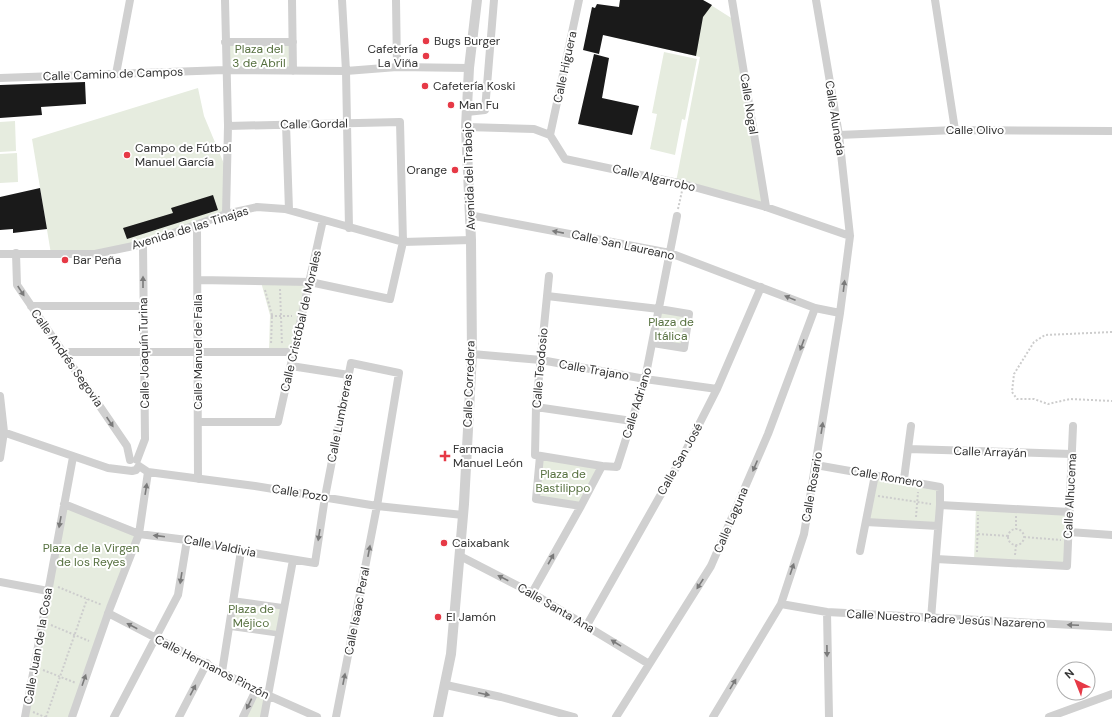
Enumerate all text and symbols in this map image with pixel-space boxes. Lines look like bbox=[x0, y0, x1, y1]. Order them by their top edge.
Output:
street label: Calle Higuera bbox=[550, 30, 580, 104]
place label: Bugs Burger bbox=[434, 33, 501, 49]
marker: Bugs Burger bbox=[421, 36, 431, 46]
park label: Plaza del 3 de Abril bbox=[232, 41, 286, 71]
place label: Cafetería La Viña bbox=[367, 41, 418, 71]
marker: Cafetería La Viña bbox=[421, 51, 431, 61]
street label: Calle Camino de Campos bbox=[43, 64, 183, 84]
street label: Calle Nogal bbox=[736, 72, 762, 136]
place label: Cafetería Koski bbox=[433, 78, 516, 94]
street label: Calle Alunada bbox=[821, 79, 849, 157]
marker: Cafetería Koski bbox=[420, 81, 430, 91]
place label: Man Fu bbox=[459, 97, 499, 113]
marker: Man Fu bbox=[446, 100, 456, 110]
street label: Calle Gordal bbox=[280, 115, 348, 133]
street label: Avenida del Trabajo bbox=[459, 121, 479, 231]
street label: Calle Olivo bbox=[946, 122, 1004, 138]
place label: Campo de Fútbol Manuel García bbox=[135, 140, 231, 170]
marker: Campo de Fútbol Manuel García bbox=[122, 150, 132, 160]
street label: Calle Algarrobo bbox=[611, 161, 697, 195]
place label: Orange bbox=[407, 162, 447, 178]
marker: Orange bbox=[450, 165, 460, 175]
street label: Avenida de las Tinajas bbox=[129, 203, 251, 253]
street label: Calle San Laureano bbox=[570, 226, 676, 264]
one-way arrow bbox=[552, 228, 564, 234]
street label: Calle Cristóbal de Morales bbox=[277, 249, 325, 393]
place label: Bar Peña bbox=[73, 252, 121, 268]
marker: Bar Peña bbox=[60, 255, 70, 265]
one-way arrow bbox=[140, 275, 146, 288]
one-way arrow bbox=[841, 280, 847, 292]
one-way arrow bbox=[17, 286, 25, 296]
street label: Calle Manuel de Falla bbox=[190, 294, 206, 410]
one-way arrow bbox=[783, 294, 795, 300]
street label: Calle Joaquín Turina bbox=[135, 297, 153, 409]
street label: Calle Andrés Segovia bbox=[27, 306, 107, 410]
park label: Plaza de Itálica bbox=[648, 314, 694, 344]
street label: Calle Teodosio bbox=[529, 327, 551, 409]
one-way arrow bbox=[798, 339, 804, 351]
street label: Calle Corredera bbox=[459, 340, 479, 428]
street label: Calle Trajano bbox=[558, 356, 630, 384]
street label: Calle Adriano bbox=[619, 366, 655, 440]
street label: Calle Lumbreras bbox=[324, 372, 356, 464]
one-way arrow bbox=[106, 416, 114, 427]
street label: Calle San José bbox=[654, 420, 706, 498]
one-way arrow bbox=[819, 422, 825, 434]
place label: Farmacia Manuel León bbox=[453, 441, 523, 471]
street label: Calle Arrayán bbox=[953, 443, 1027, 461]
street label: Calle Rosario bbox=[798, 450, 826, 524]
marker: Farmacia Manuel León bbox=[440, 451, 450, 461]
street label: Calle Alhucema bbox=[1060, 453, 1080, 539]
one-way arrow bbox=[751, 460, 757, 472]
street label: Calle Romero bbox=[850, 463, 924, 491]
park label: Plaza de Bastilippo bbox=[536, 466, 590, 496]
street label: Calle Pozo bbox=[271, 481, 329, 505]
one-way arrow bbox=[143, 483, 149, 495]
street label: Calle Laguna bbox=[710, 484, 752, 556]
one-way arrow bbox=[57, 516, 63, 528]
one-way arrow bbox=[316, 529, 322, 541]
street label: Calle Valdivia bbox=[183, 531, 257, 561]
one-way arrow bbox=[153, 533, 165, 539]
place label: Caixabank bbox=[452, 535, 509, 551]
marker: Caixabank bbox=[439, 538, 449, 548]
park label: Plaza de la Virgen de los Reyes bbox=[43, 540, 139, 570]
one-way arrow bbox=[366, 545, 372, 557]
one-way arrow bbox=[548, 553, 555, 565]
one-way arrow bbox=[790, 562, 796, 574]
street label: Calle Isaac Peral bbox=[341, 566, 373, 656]
one-way arrow bbox=[178, 572, 184, 584]
one-way arrow bbox=[498, 575, 509, 581]
one-way arrow bbox=[696, 578, 704, 589]
street label: Calle Santa Ana bbox=[514, 579, 598, 637]
street label: Calle Juan de la Cosa bbox=[20, 586, 56, 706]
park label: Plaza de Méjico bbox=[228, 601, 274, 631]
street label: Calle Nuestro Padre Jesús Nazareno bbox=[846, 606, 1046, 632]
place label: El Jamón bbox=[446, 609, 496, 625]
marker: El Jamón bbox=[433, 612, 443, 622]
one-way arrow bbox=[126, 622, 138, 629]
one-way arrow bbox=[1067, 622, 1079, 629]
street label: Calle Hermanos Pinzón bbox=[152, 631, 272, 703]
one-way arrow bbox=[610, 640, 622, 647]
one-way arrow bbox=[824, 645, 831, 657]
north arrow bbox=[1056, 661, 1096, 701]
text: N bbox=[1061, 666, 1077, 682]
one-way arrow bbox=[341, 673, 347, 685]
one-way arrow bbox=[82, 674, 88, 686]
one-way arrow bbox=[729, 678, 736, 690]
one-way arrow bbox=[190, 684, 196, 696]
one-way arrow bbox=[478, 691, 490, 697]
one-way arrow bbox=[246, 698, 252, 709]

